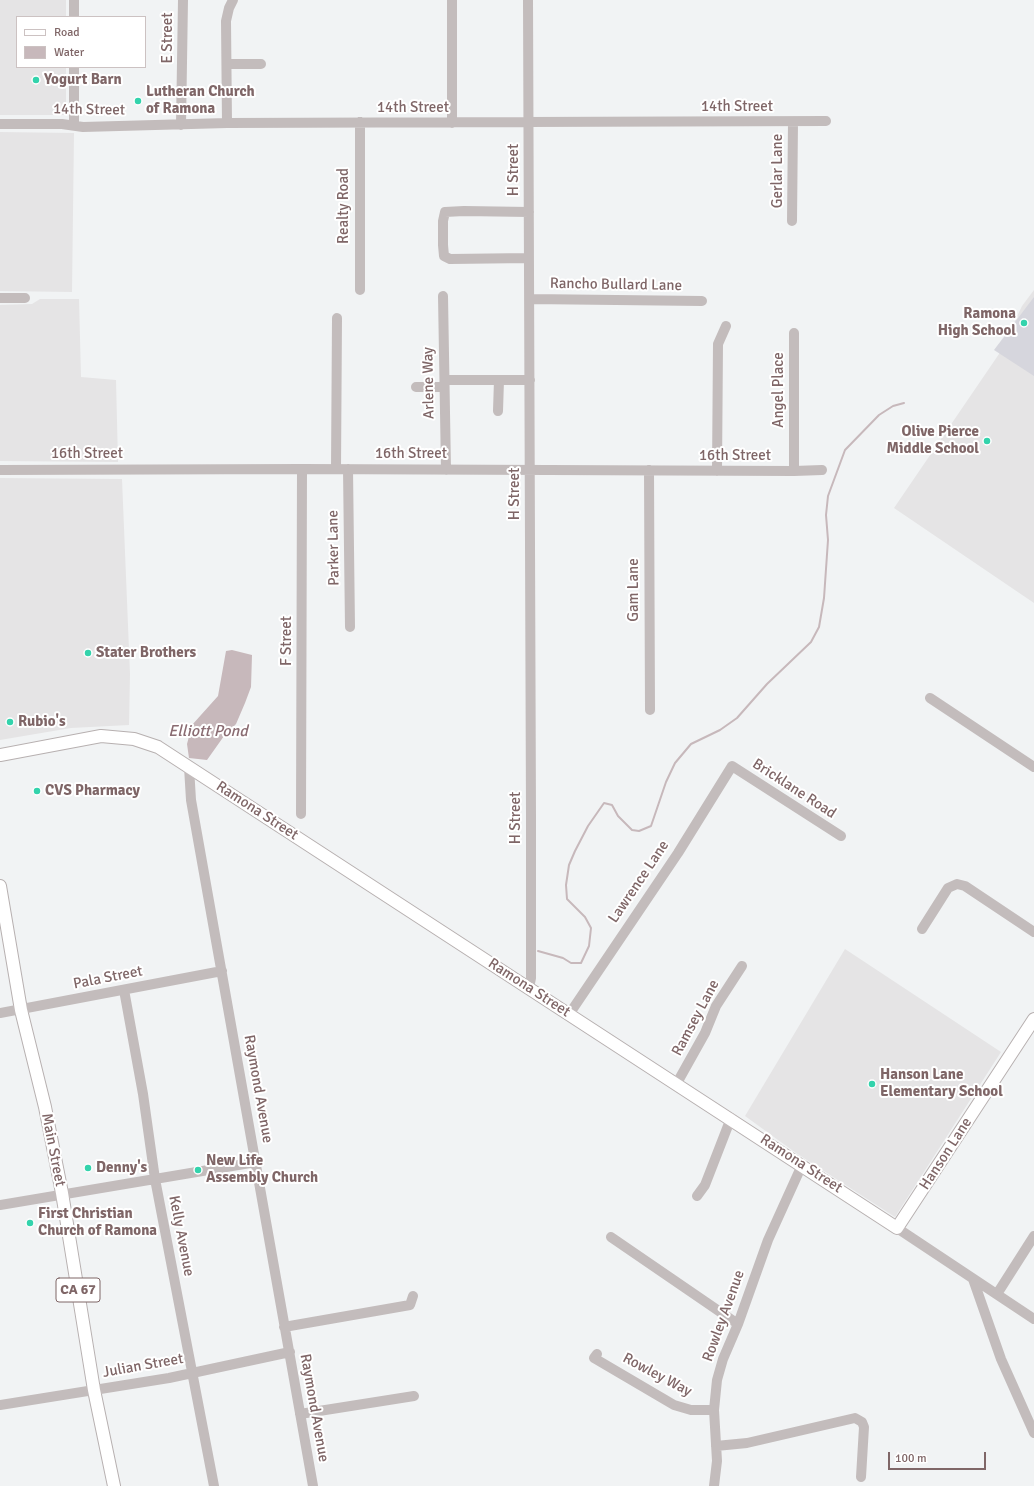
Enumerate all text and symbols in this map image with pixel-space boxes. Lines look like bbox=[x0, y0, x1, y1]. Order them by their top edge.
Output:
street label: E Street bbox=[159, 13, 177, 63]
legend bbox=[16, 16, 146, 68]
text: Road bbox=[54, 25, 80, 40]
text: Water bbox=[54, 45, 84, 60]
place label: Yogurt Barn bbox=[44, 71, 122, 89]
marker: Yogurt Barn bbox=[31, 75, 41, 85]
place label: Lutheran Church of Ramona bbox=[146, 83, 255, 118]
marker: Lutheran Church of Ramona bbox=[133, 96, 143, 106]
street label: 14th Street bbox=[701, 98, 773, 116]
street label: 14th Street bbox=[377, 99, 449, 117]
street label: 14th Street bbox=[53, 100, 125, 120]
street label: Gerlar Lane bbox=[769, 134, 787, 208]
street label: H Street bbox=[505, 144, 523, 196]
street label: Realty Road bbox=[335, 168, 353, 244]
street label: Rancho Bullard Lane bbox=[550, 275, 682, 295]
place label: Ramona High School bbox=[938, 305, 1016, 340]
marker: Ramona High School bbox=[1019, 318, 1029, 328]
street label: Arlene Way bbox=[419, 347, 439, 419]
street label: Angel Place bbox=[770, 352, 788, 428]
place label: Olive Pierce Middle School bbox=[887, 423, 979, 458]
marker: Olive Pierce Middle School bbox=[982, 436, 992, 446]
street label: 16th Street bbox=[51, 445, 123, 463]
street label: 16th Street bbox=[375, 445, 447, 463]
street label: 16th Street bbox=[699, 447, 771, 465]
street label: H Street bbox=[506, 468, 524, 520]
street label: Parker Lane bbox=[324, 510, 344, 586]
street label: Gam Lane bbox=[625, 558, 643, 622]
street label: F Street bbox=[278, 616, 296, 666]
place label: Stater Brothers bbox=[96, 644, 196, 662]
marker: Stater Brothers bbox=[83, 648, 93, 658]
place label: Rubio's bbox=[18, 713, 66, 731]
marker: Rubio's bbox=[5, 717, 15, 727]
water label: Elliott Pond bbox=[168, 722, 248, 742]
street label: Bricklane Road bbox=[749, 755, 839, 823]
street label: Ramona Street bbox=[213, 778, 301, 844]
place label: CVS Pharmacy bbox=[45, 782, 140, 800]
marker: CVS Pharmacy bbox=[32, 786, 42, 796]
street label: H Street bbox=[507, 792, 525, 844]
street label: Lawrence Lane bbox=[605, 837, 673, 927]
street label: Ramona Street bbox=[485, 955, 573, 1021]
street label: Pala Street bbox=[72, 962, 144, 994]
street label: Ramsey Lane bbox=[668, 977, 724, 1059]
street label: Raymond Avenue bbox=[240, 1034, 276, 1144]
place label: Hanson Lane Elementary School bbox=[880, 1066, 1003, 1101]
marker: Hanson Lane Elementary School bbox=[867, 1079, 877, 1089]
street label: Main Street bbox=[37, 1112, 69, 1188]
street label: Hanson Lane bbox=[916, 1114, 976, 1194]
street label: Ramona Street bbox=[757, 1131, 845, 1197]
place label: New Life Assembly Church bbox=[206, 1152, 318, 1187]
place label: Denny's bbox=[96, 1159, 147, 1177]
marker: Denny's bbox=[83, 1163, 93, 1173]
marker: New Life Assembly Church bbox=[193, 1165, 203, 1175]
street label: Kelly Avenue bbox=[164, 1194, 198, 1278]
place label: First Christian Church of Ramona bbox=[38, 1205, 157, 1240]
marker: First Christian Church of Ramona bbox=[25, 1218, 35, 1228]
street label: Rowley Avenue bbox=[699, 1268, 749, 1364]
road number: CA 67 bbox=[56, 1278, 100, 1302]
street label: Rowley Way bbox=[619, 1349, 695, 1401]
street label: Julian Street bbox=[101, 1350, 185, 1382]
street label: Raymond Avenue bbox=[296, 1353, 332, 1463]
scale bar bbox=[890, 1444, 988, 1470]
text: 100 m bbox=[895, 1451, 927, 1466]

